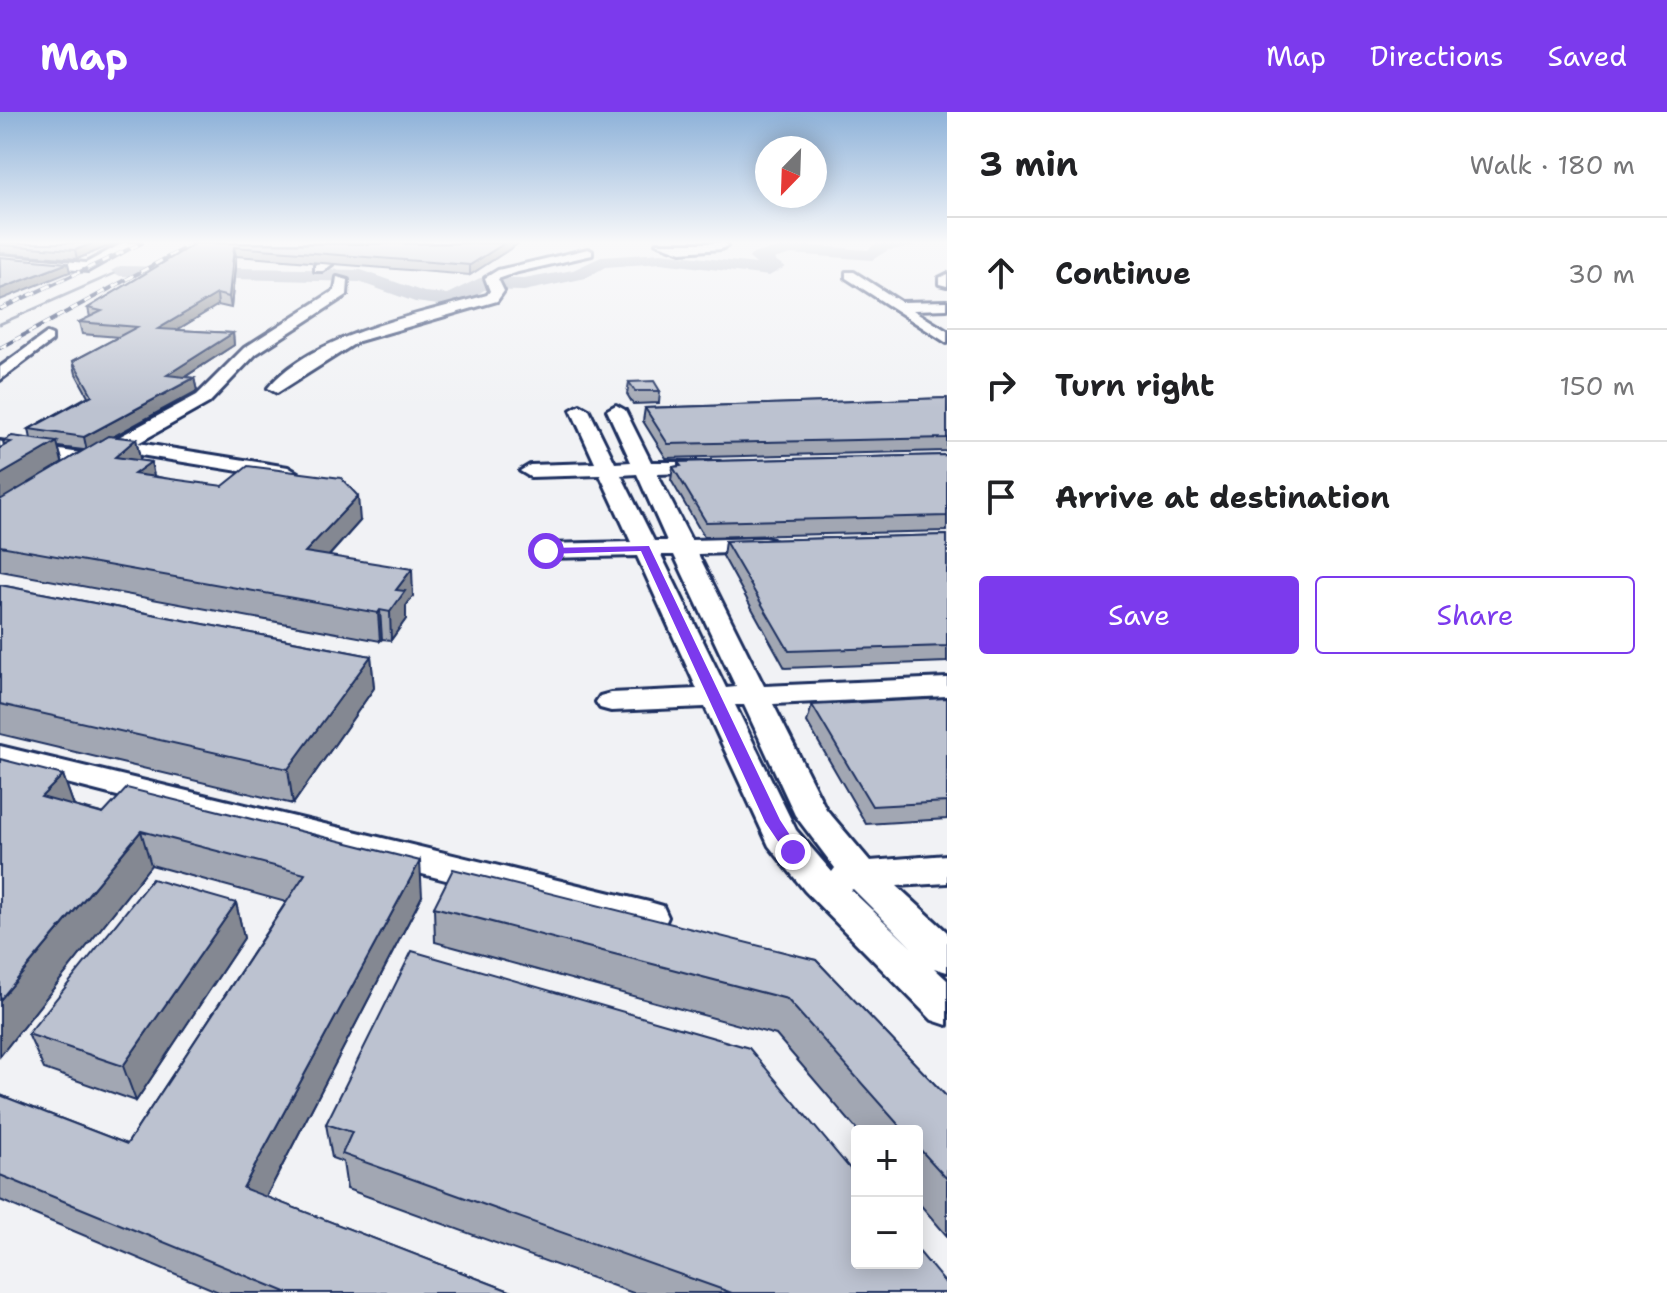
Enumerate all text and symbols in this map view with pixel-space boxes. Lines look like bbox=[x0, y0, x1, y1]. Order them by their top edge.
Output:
text: Map bbox=[40, 31, 128, 82]
text: Map bbox=[1266, 37, 1326, 75]
text: Directions bbox=[1370, 37, 1504, 75]
text: Saved bbox=[1548, 37, 1627, 75]
north arrow bbox=[755, 136, 827, 208]
text: 3 min bbox=[979, 141, 1078, 187]
text: Walk · 180 m bbox=[1470, 147, 1635, 182]
icon: ahead bbox=[979, 251, 1023, 295]
text: Continue bbox=[1055, 253, 1191, 294]
text: 30 m bbox=[1568, 256, 1635, 291]
icon: right bbox=[979, 363, 1023, 407]
text: Turn right bbox=[1055, 365, 1214, 406]
text: 150 m bbox=[1559, 368, 1635, 403]
icon: arrive bbox=[979, 475, 1023, 519]
text: Arrive at destination bbox=[1055, 477, 1390, 518]
route start bbox=[528, 533, 564, 569]
button: Save bbox=[979, 576, 1299, 654]
button: Share bbox=[1315, 576, 1635, 654]
route end bbox=[775, 834, 811, 870]
map controls bbox=[851, 1125, 923, 1269]
button: + bbox=[851, 1125, 923, 1197]
button: − bbox=[851, 1197, 923, 1269]

